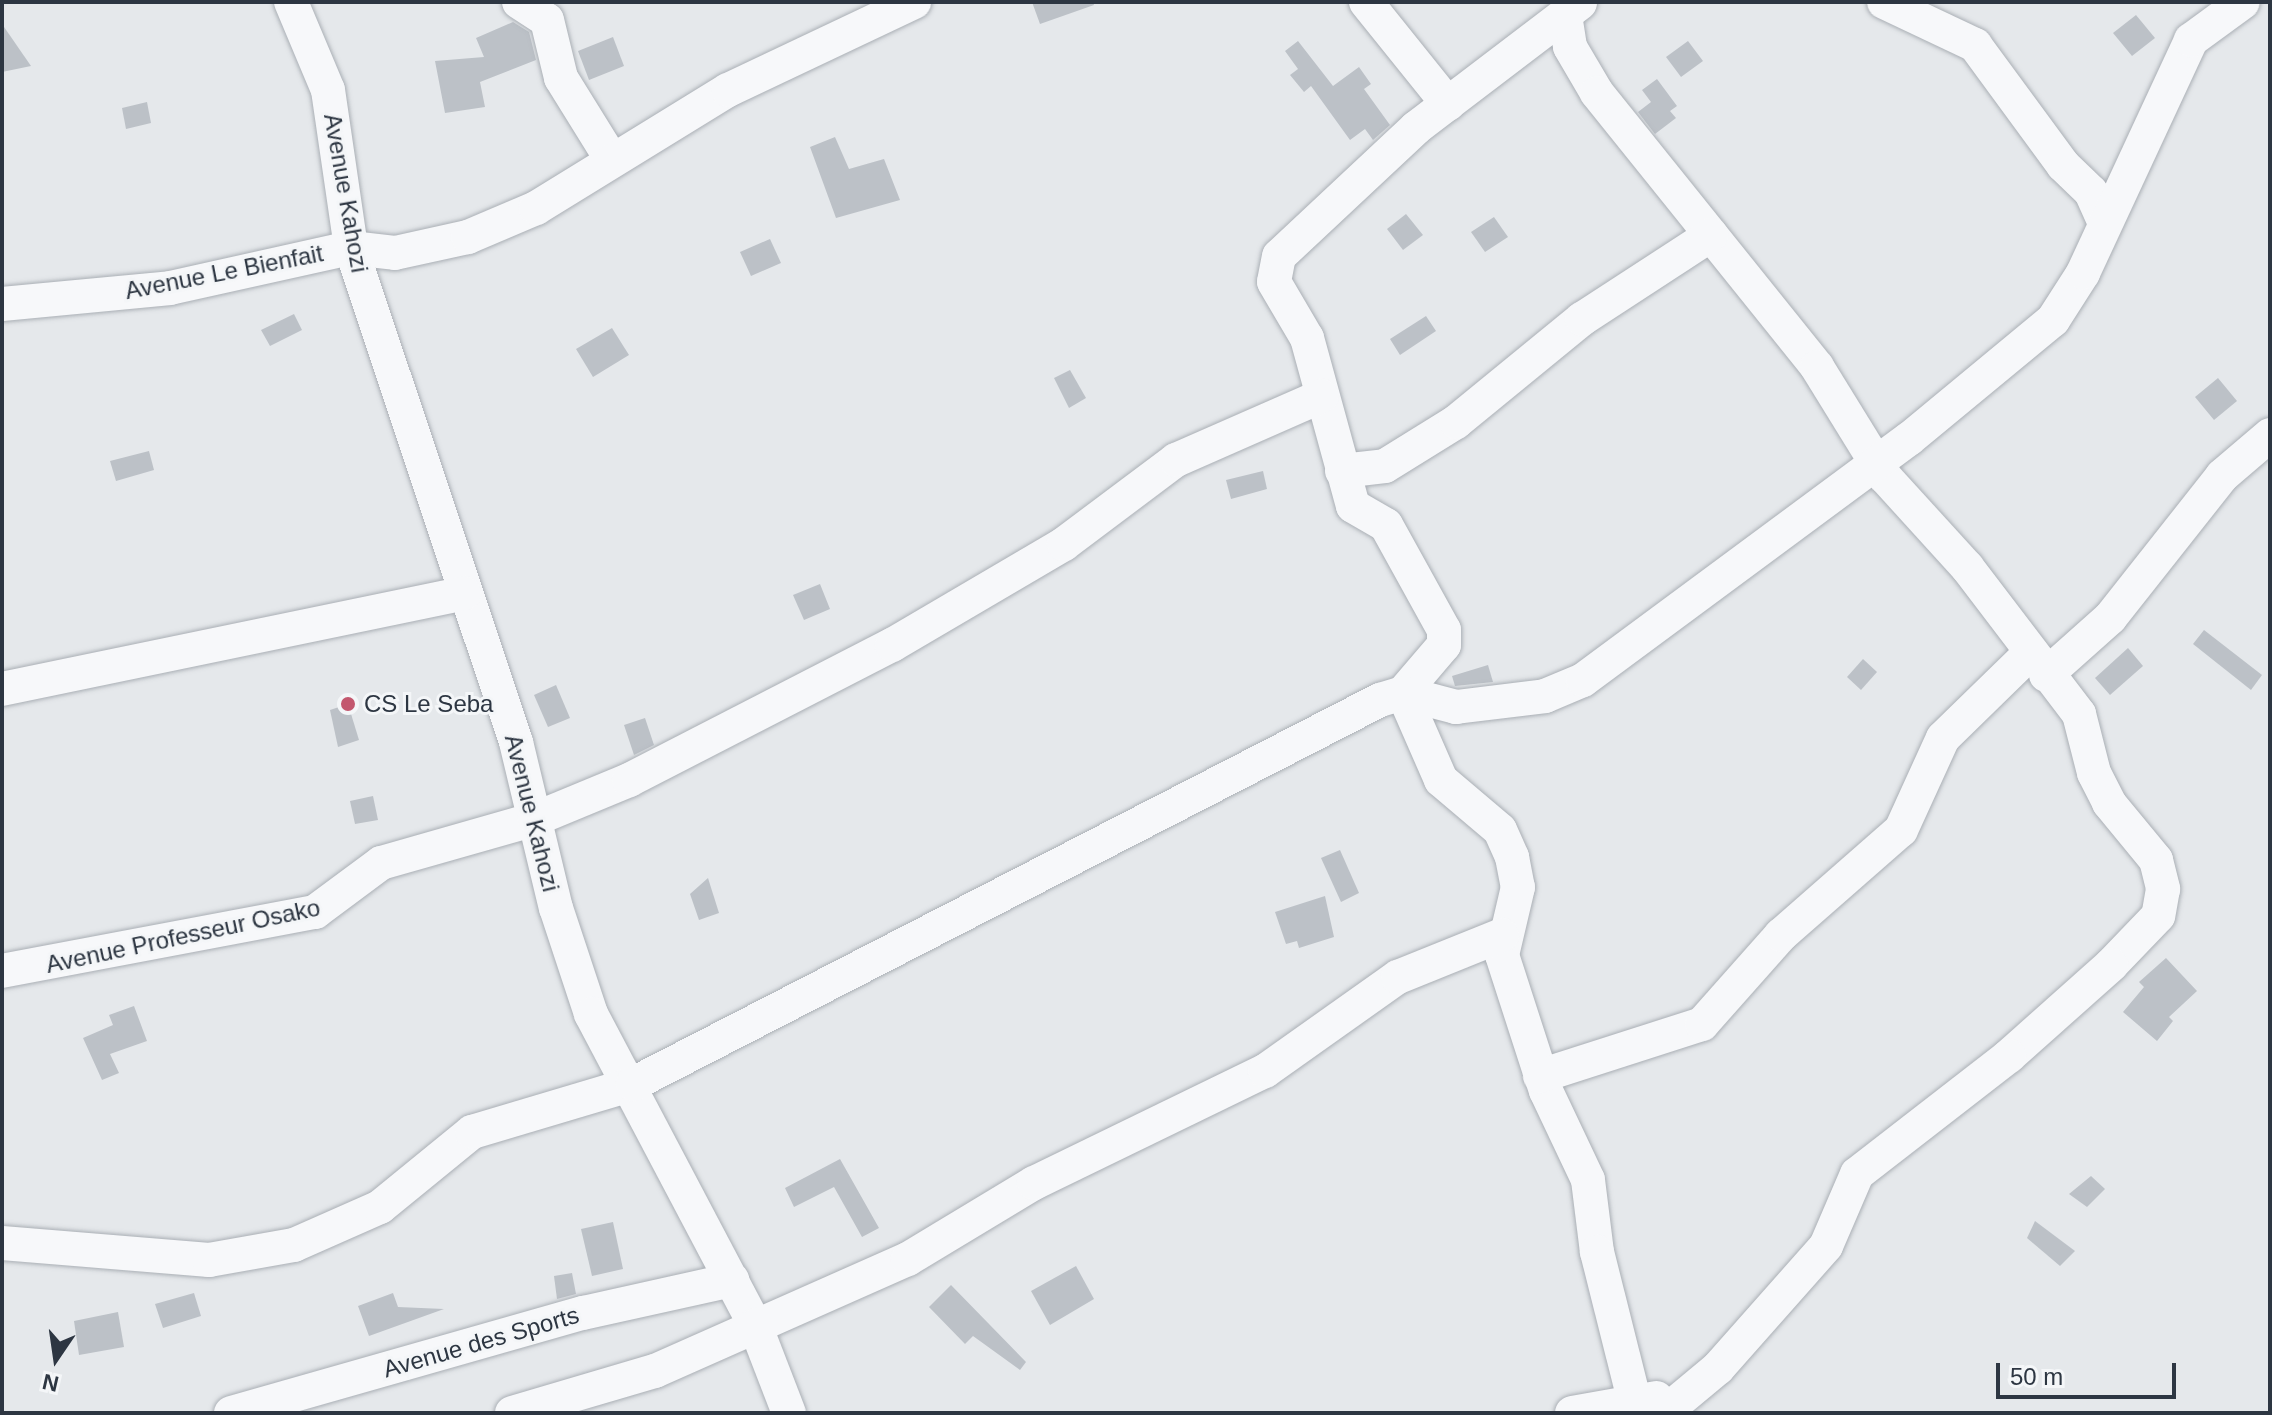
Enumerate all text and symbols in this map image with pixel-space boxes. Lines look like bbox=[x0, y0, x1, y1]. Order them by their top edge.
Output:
street label: Avenue Kahozi bbox=[318, 111, 374, 275]
street label: Avenue Le Bienfait bbox=[123, 239, 325, 305]
place label: CS Le Seba bbox=[364, 690, 493, 718]
marker: CS Le Seba bbox=[339, 695, 357, 713]
street label: Avenue Kahozi bbox=[499, 731, 565, 895]
street label: Avenue Professeur Osako bbox=[43, 893, 323, 979]
street label: Avenue des Sports bbox=[380, 1300, 582, 1384]
north arrow bbox=[16, 1319, 96, 1399]
scale bar bbox=[2000, 1347, 2180, 1397]
text: 50 m bbox=[2010, 1363, 2063, 1390]
text: N bbox=[40, 1369, 61, 1397]

